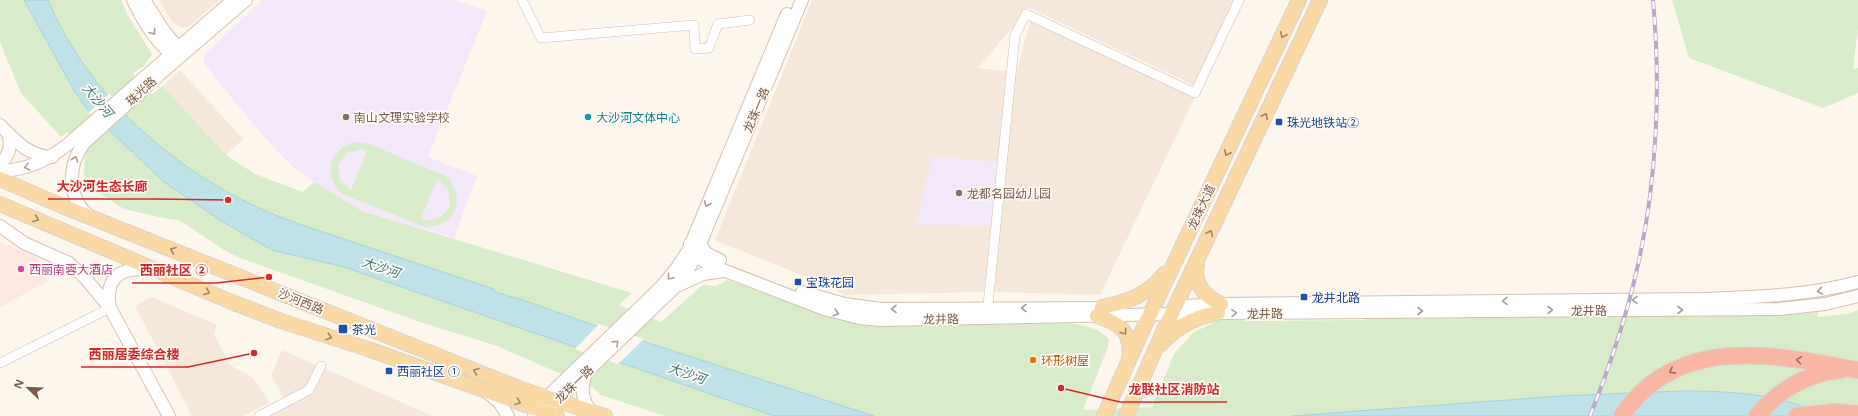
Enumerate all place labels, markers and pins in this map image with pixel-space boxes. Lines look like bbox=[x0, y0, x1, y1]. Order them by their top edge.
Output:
place label: 南山文理实验学校 bbox=[354, 109, 450, 126]
place label: 大沙河文体中心 bbox=[596, 109, 680, 126]
marker: 南山文理实验学校 bbox=[341, 112, 351, 122]
marker: 大沙河文体中心 bbox=[583, 112, 593, 122]
place label: 珠光地铁站② bbox=[1287, 114, 1359, 131]
marker: 珠光地铁站② bbox=[1274, 117, 1284, 127]
callout: 大沙河生态长廊 bbox=[48, 174, 155, 199]
place label: 龙都名园幼儿园 bbox=[967, 185, 1051, 202]
marker: 龙都名园幼儿园 bbox=[954, 188, 964, 198]
callout: 西丽社区 ② bbox=[132, 258, 216, 283]
place label: 西丽南蓉大酒店 bbox=[29, 261, 113, 278]
marker: 西丽南蓉大酒店 bbox=[16, 264, 26, 274]
place label: 宝珠花园 bbox=[806, 274, 854, 291]
marker: 宝珠花园 bbox=[793, 277, 803, 287]
place label: 龙井北路 bbox=[1312, 289, 1360, 306]
marker: 龙井北路 bbox=[1299, 292, 1309, 302]
place label: 茶光 bbox=[352, 321, 376, 338]
marker: 茶光 bbox=[337, 323, 349, 335]
callout: 西丽居委综合楼 bbox=[81, 342, 188, 367]
place label: 环形树屋 bbox=[1041, 352, 1089, 369]
marker: 环形树屋 bbox=[1028, 355, 1038, 365]
place label: 西丽社区 ① bbox=[397, 363, 460, 380]
marker: 西丽社区 ① bbox=[384, 366, 394, 376]
callout: 龙联社区消防站 bbox=[1120, 377, 1227, 402]

